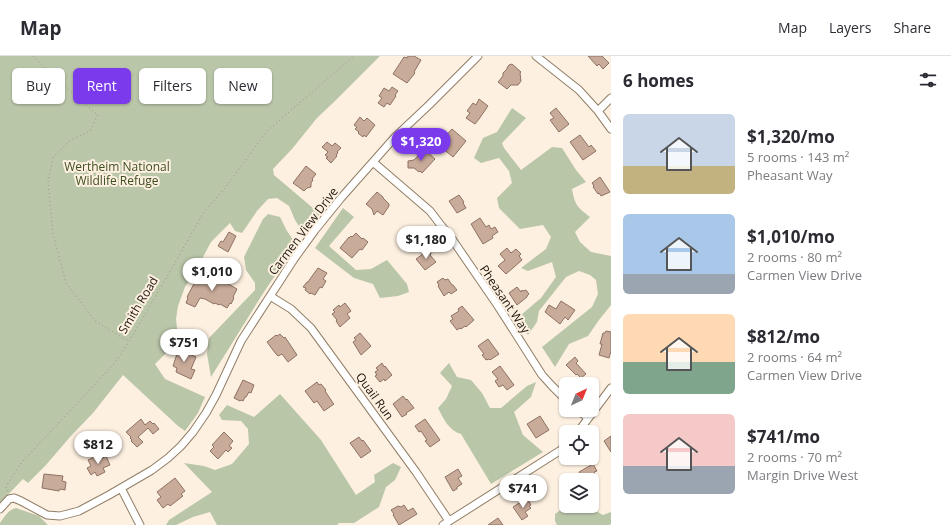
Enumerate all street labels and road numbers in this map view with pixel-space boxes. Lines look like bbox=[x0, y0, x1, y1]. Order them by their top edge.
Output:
street label: Carmen View Drive bbox=[264, 183, 342, 279]
street label: Pheasant Way bbox=[476, 262, 535, 337]
street label: Smith Road bbox=[114, 273, 162, 337]
street label: Quail Run bbox=[352, 369, 398, 423]

